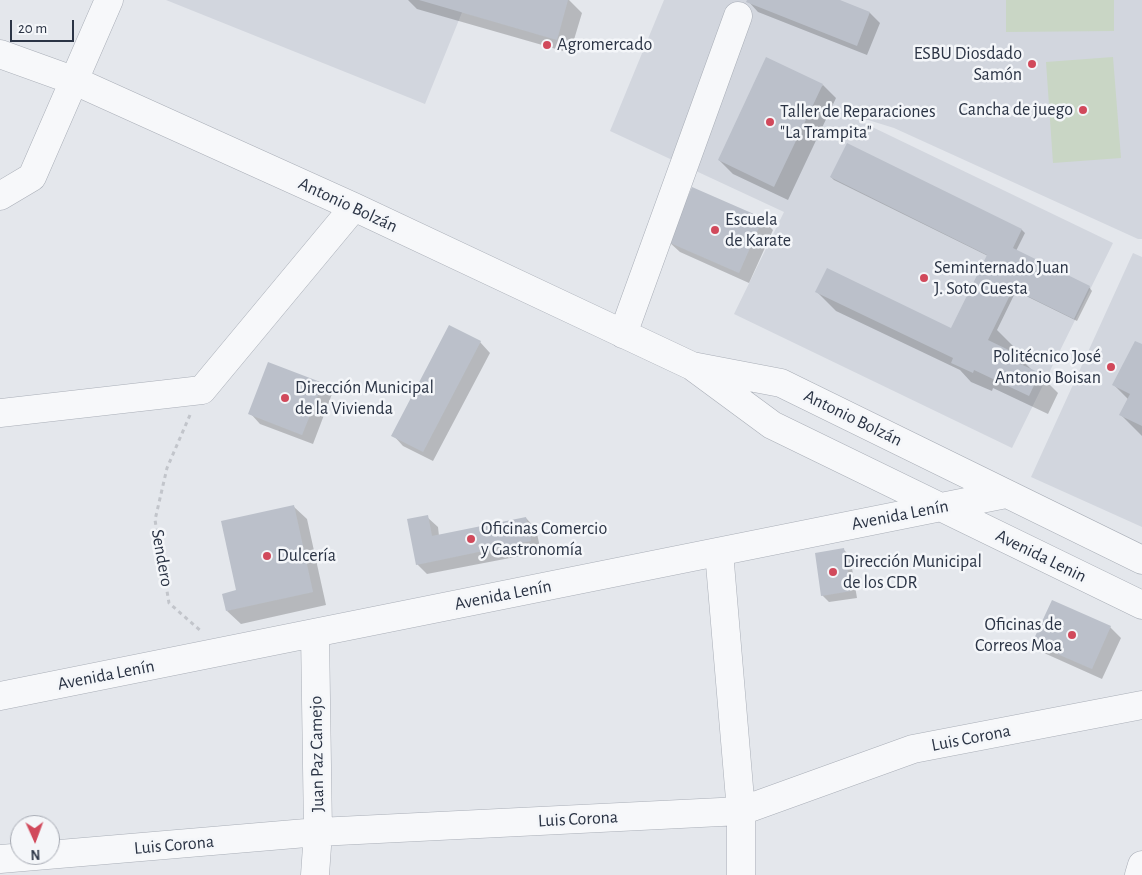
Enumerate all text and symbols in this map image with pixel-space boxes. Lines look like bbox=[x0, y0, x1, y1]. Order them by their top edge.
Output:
scale bar bbox=[12, 10, 76, 42]
text: 20 m bbox=[18, 21, 47, 36]
place label: Agromercado bbox=[557, 34, 652, 56]
marker: Agromercado bbox=[541, 39, 553, 51]
place label: ESBU Diosdado Samón bbox=[914, 43, 1022, 86]
marker: ESBU Diosdado Samón bbox=[1026, 58, 1038, 70]
place label: Cancha de juego bbox=[958, 99, 1073, 121]
place label: Taller de Reparaciones "La Trampita" bbox=[780, 101, 936, 144]
marker: Cancha de juego bbox=[1077, 104, 1089, 116]
marker: Taller de Reparaciones "La Trampita" bbox=[764, 116, 776, 128]
street label: Antonio Bolzán bbox=[295, 173, 401, 237]
place label: Escuela de Karate bbox=[725, 209, 791, 252]
marker: Escuela de Karate bbox=[709, 224, 721, 236]
place label: Seminternado Juan J. Soto Cuesta bbox=[934, 257, 1069, 300]
marker: Seminternado Juan J. Soto Cuesta bbox=[918, 272, 930, 284]
place label: Politécnico José Antonio Boisan bbox=[993, 346, 1101, 388]
marker: Politécnico José Antonio Boisan bbox=[1105, 361, 1117, 373]
place label: Dirección Municipal de la Vivienda bbox=[295, 377, 434, 419]
street label: Antonio Bolzán bbox=[800, 385, 906, 451]
marker: Dirección Municipal de la Vivienda bbox=[279, 392, 291, 404]
street label: Avenida Lenín bbox=[850, 495, 950, 535]
place label: Oficinas Comercio y Gastronomía bbox=[481, 518, 607, 560]
street label: Avenida Lenin bbox=[992, 525, 1090, 587]
street label: Sendero bbox=[146, 528, 178, 588]
marker: Oficinas Comercio y Gastronomía bbox=[465, 533, 477, 545]
place label: Dulcería bbox=[277, 545, 336, 567]
marker: Dulcería bbox=[261, 550, 273, 562]
place label: Dirección Municipal de los CDR bbox=[843, 551, 982, 594]
marker: Dirección Municipal de los CDR bbox=[827, 566, 839, 578]
street label: Avenida Lenín bbox=[453, 575, 553, 615]
place label: Oficinas de Correos Moa bbox=[975, 614, 1062, 656]
marker: Oficinas de Correos Moa bbox=[1066, 629, 1078, 641]
street label: Avenida Lenín bbox=[56, 655, 156, 695]
street label: Juan Paz Camejo bbox=[305, 696, 329, 812]
street label: Luis Corona bbox=[930, 720, 1012, 756]
street label: Luis Corona bbox=[537, 806, 619, 832]
north arrow bbox=[10, 815, 60, 865]
street label: Luis Corona bbox=[133, 831, 215, 859]
text: N bbox=[30, 847, 41, 861]

